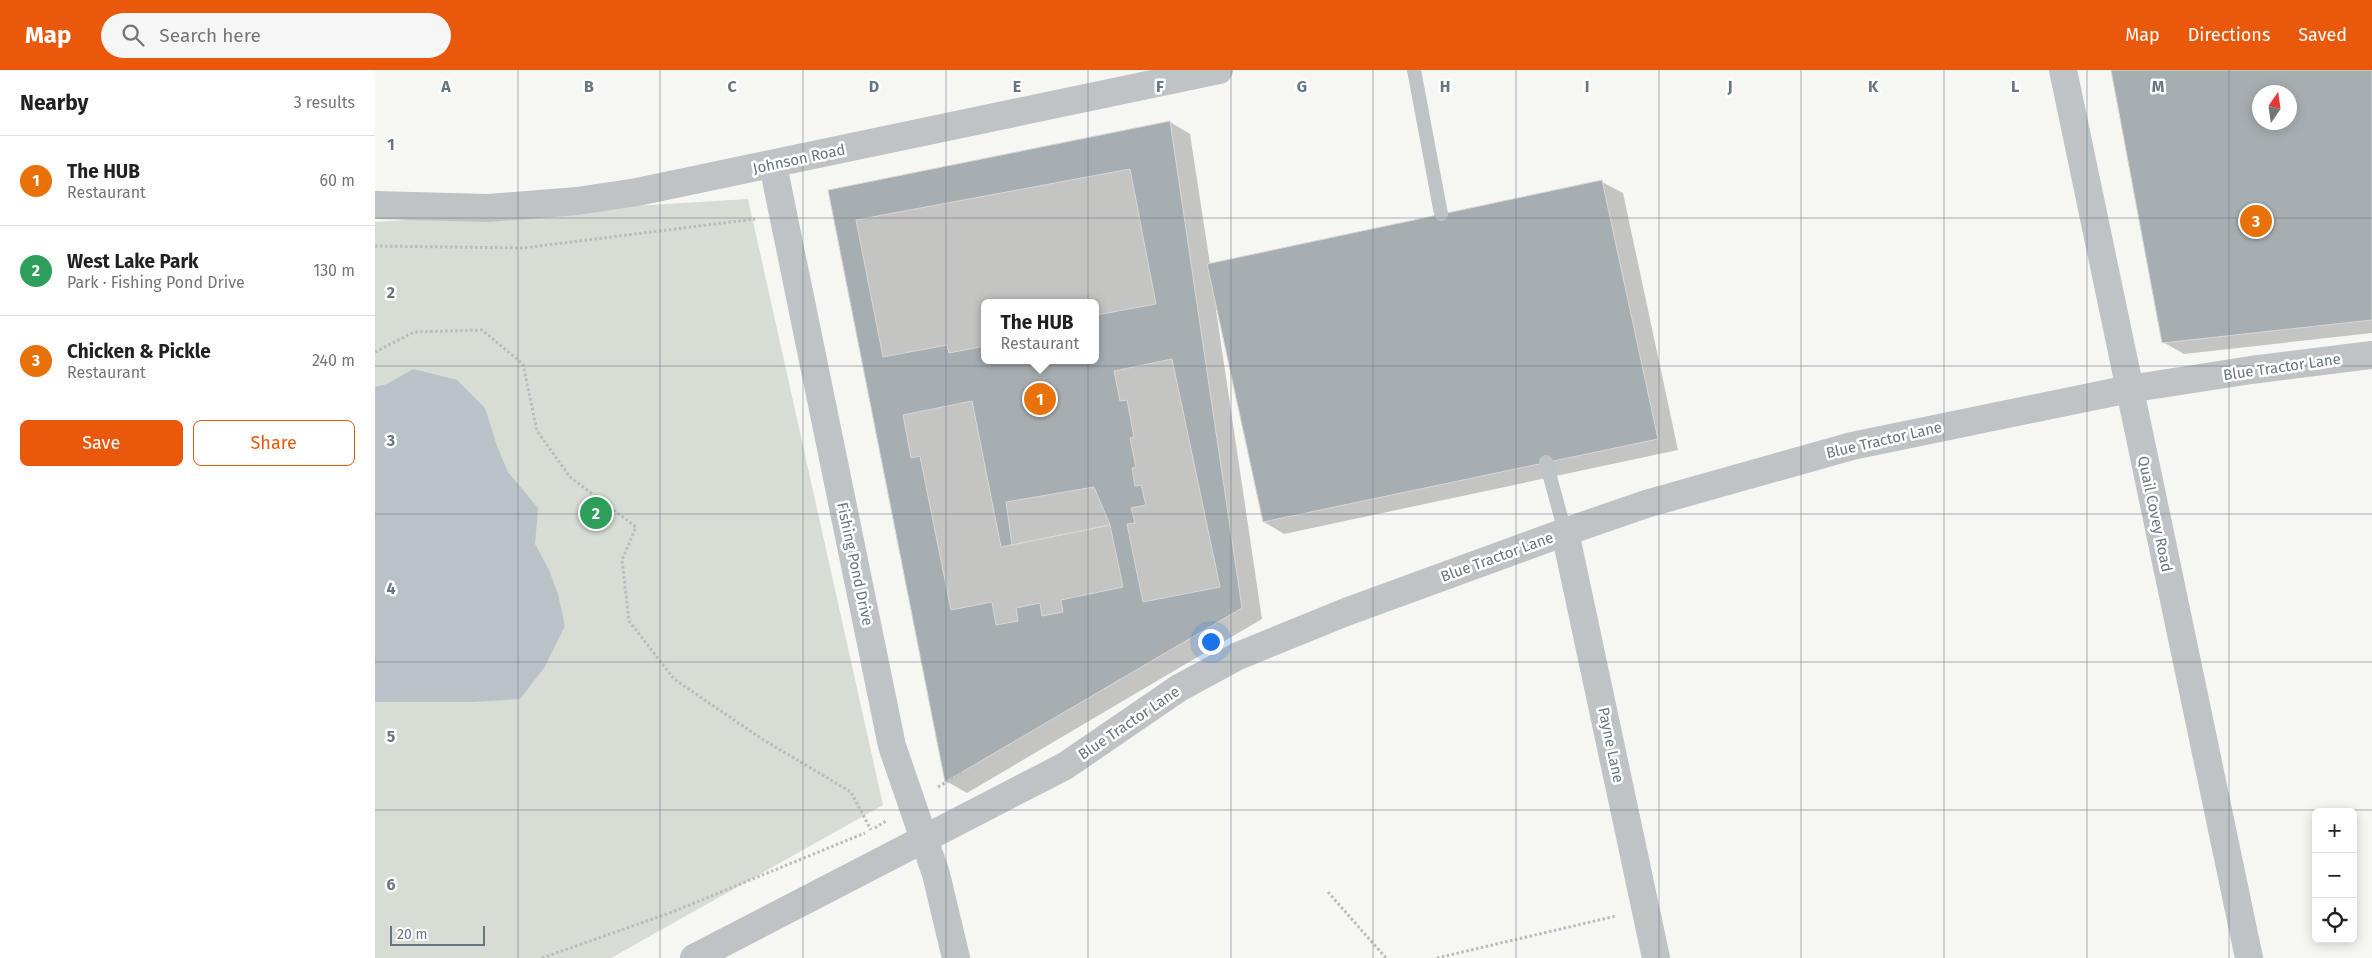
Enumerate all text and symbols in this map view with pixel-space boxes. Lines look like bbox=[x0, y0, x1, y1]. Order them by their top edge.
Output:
search box bbox=[101, 13, 451, 58]
text: Map bbox=[25, 21, 71, 49]
icon: search bbox=[119, 21, 147, 49]
text: Search here bbox=[159, 24, 261, 47]
text: Map bbox=[2125, 24, 2160, 46]
text: Directions bbox=[2188, 24, 2270, 46]
text: Saved bbox=[2298, 24, 2347, 46]
text: A bbox=[440, 77, 451, 96]
text: B bbox=[584, 77, 594, 96]
text: C bbox=[727, 77, 737, 96]
text: D bbox=[869, 77, 879, 96]
text: E bbox=[1013, 77, 1021, 96]
text: F bbox=[1156, 77, 1164, 96]
text: G bbox=[1297, 77, 1307, 96]
text: H bbox=[1440, 77, 1450, 96]
text: I bbox=[1585, 77, 1589, 96]
text: J bbox=[1726, 77, 1733, 96]
text: K bbox=[1868, 77, 1879, 96]
text: L bbox=[2011, 77, 2019, 96]
text: M bbox=[2152, 77, 2165, 96]
north arrow bbox=[2252, 85, 2297, 130]
text: Nearby bbox=[20, 90, 88, 116]
text: 3 results bbox=[294, 93, 355, 112]
text: 1 bbox=[387, 135, 395, 154]
street label: Johnson Road bbox=[751, 140, 847, 178]
text: The HUB bbox=[67, 160, 140, 183]
text: 1 bbox=[32, 171, 40, 190]
text: 60 m bbox=[320, 171, 355, 190]
text: Restaurant bbox=[67, 183, 146, 202]
pin: 3 bbox=[2240, 202, 2272, 240]
text: West Lake Park bbox=[67, 250, 199, 273]
text: 2 bbox=[32, 261, 40, 280]
text: 130 m bbox=[313, 261, 355, 280]
text: Park · Fishing Pond Drive bbox=[67, 273, 245, 292]
text: 2 bbox=[387, 283, 395, 302]
popup bbox=[981, 299, 1099, 364]
text: The HUB bbox=[1001, 311, 1074, 334]
text: Restaurant bbox=[1001, 334, 1079, 353]
text: Chicken & Pickle bbox=[67, 340, 211, 363]
street label: Blue Tractor Lane bbox=[2222, 350, 2342, 384]
text: 3 bbox=[32, 351, 40, 370]
text: 240 m bbox=[312, 351, 355, 370]
text: Restaurant bbox=[67, 363, 146, 382]
pin: 1 bbox=[1024, 380, 1056, 418]
street label: Blue Tractor Lane bbox=[1824, 418, 1944, 462]
button: Save bbox=[20, 420, 183, 466]
button: Share bbox=[193, 420, 355, 466]
text: 3 bbox=[386, 431, 395, 450]
street label: Quail Covey Road bbox=[2134, 454, 2176, 574]
pin: 2 bbox=[580, 494, 612, 532]
street label: Fishing Pond Drive bbox=[833, 501, 877, 627]
street label: Blue Tractor Lane bbox=[1438, 528, 1556, 586]
text: 4 bbox=[386, 579, 396, 598]
your location bbox=[1198, 629, 1224, 655]
street label: Blue Tractor Lane bbox=[1075, 682, 1183, 764]
street label: Payne Lane bbox=[1594, 706, 1628, 784]
text: 5 bbox=[387, 727, 396, 746]
map controls bbox=[2312, 808, 2357, 943]
button: + bbox=[2312, 808, 2357, 853]
button: − bbox=[2312, 853, 2357, 898]
text: 6 bbox=[386, 875, 396, 894]
button: locate bbox=[2312, 898, 2357, 943]
scale bar bbox=[390, 923, 485, 946]
text: 20 m bbox=[397, 926, 427, 943]

